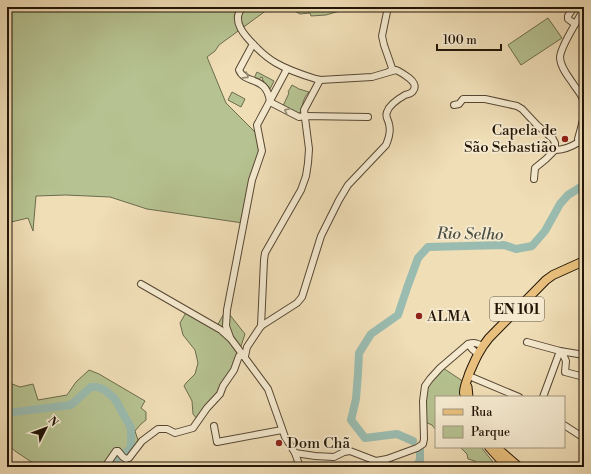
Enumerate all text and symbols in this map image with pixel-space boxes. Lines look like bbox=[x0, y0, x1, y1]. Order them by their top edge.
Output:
scale bar bbox=[437, 26, 501, 52]
text: 100 m bbox=[443, 33, 477, 48]
one-way arrow bbox=[242, 71, 249, 79]
one-way arrow bbox=[284, 108, 291, 116]
place label: Capela de São Sebastião bbox=[464, 121, 557, 157]
marker: Capela de São Sebastião bbox=[560, 134, 570, 144]
water label: Rio Selho bbox=[435, 223, 504, 245]
road number: EN 101 bbox=[490, 297, 544, 321]
place label: ALMA bbox=[426, 307, 471, 326]
marker: ALMA bbox=[414, 311, 424, 321]
legend bbox=[435, 396, 565, 448]
text: Rua bbox=[471, 405, 493, 420]
north arrow bbox=[26, 408, 66, 448]
text: N bbox=[45, 414, 61, 430]
text: Parque bbox=[471, 425, 510, 440]
place label: Dom Chã bbox=[287, 434, 351, 453]
marker: Dom Chã bbox=[274, 438, 284, 448]

